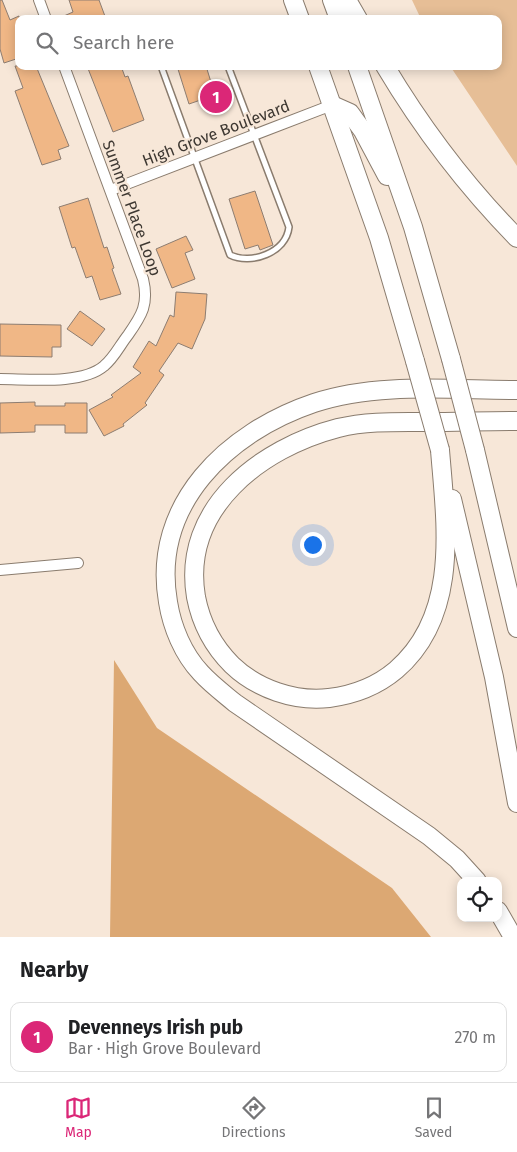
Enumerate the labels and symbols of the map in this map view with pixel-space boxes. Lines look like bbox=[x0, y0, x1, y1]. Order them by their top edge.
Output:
pin: 1 bbox=[200, 78, 232, 116]
street label: High Grove Boulevard bbox=[140, 96, 292, 170]
street label: Summer Place Loop bbox=[99, 138, 165, 278]
your location bbox=[300, 532, 326, 558]

